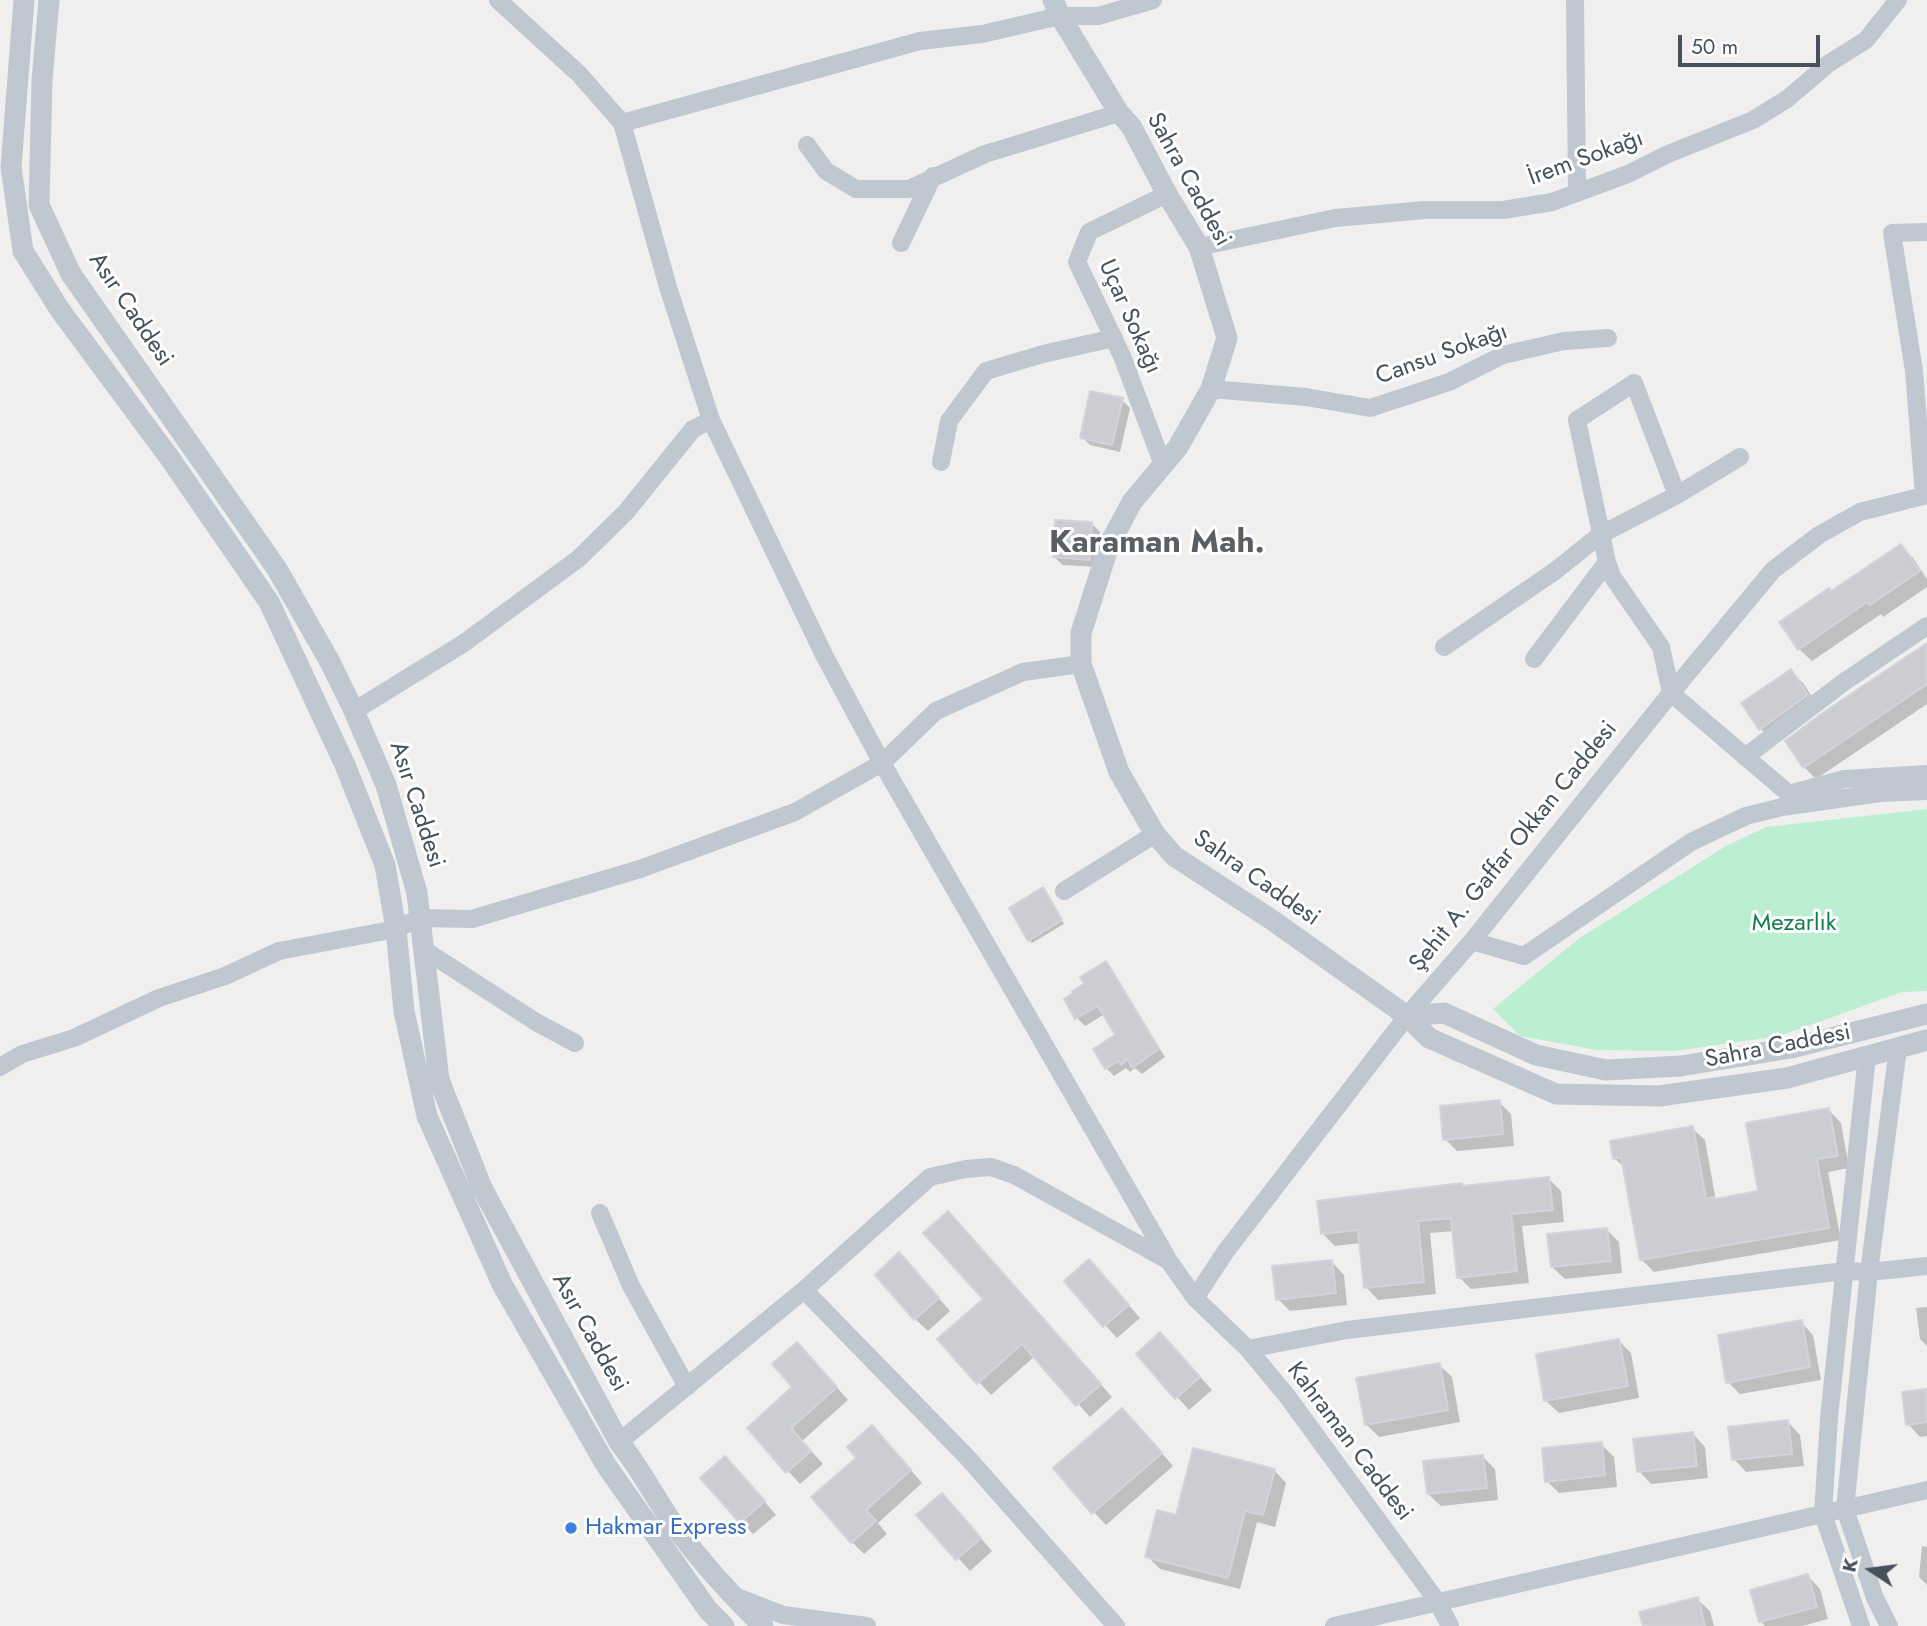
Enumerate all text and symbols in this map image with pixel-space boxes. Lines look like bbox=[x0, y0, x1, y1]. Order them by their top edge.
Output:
scale bar bbox=[1682, 21, 1824, 65]
text: 50 m bbox=[1691, 32, 1738, 62]
street label: Sahra Caddesi bbox=[1140, 108, 1236, 252]
street label: İrem Sokağı bbox=[1525, 125, 1647, 193]
street label: Asır Caddesi bbox=[81, 248, 179, 372]
street label: Uçar Sokağı bbox=[1091, 256, 1167, 378]
street label: Cansu Sokağı bbox=[1372, 318, 1512, 392]
district label: Karaman Mah. bbox=[1049, 525, 1265, 563]
street label: Şehit A. Gaffar Okkan Caddesi bbox=[1404, 716, 1624, 978]
street label: Asır Caddesi bbox=[382, 738, 450, 872]
street label: Sahra Caddesi bbox=[1187, 825, 1325, 933]
park label: Mezarlık bbox=[1752, 910, 1836, 938]
street label: Sahra Caddesi bbox=[1703, 1019, 1853, 1075]
street label: Asır Caddesi bbox=[545, 1269, 633, 1397]
street label: Kahraman Caddesi bbox=[1280, 1357, 1418, 1527]
place label: Hakmar Express bbox=[585, 1514, 746, 1542]
marker: Hakmar Express bbox=[563, 1520, 579, 1536]
north arrow bbox=[1836, 1535, 1906, 1605]
text: K bbox=[1835, 1556, 1865, 1575]

